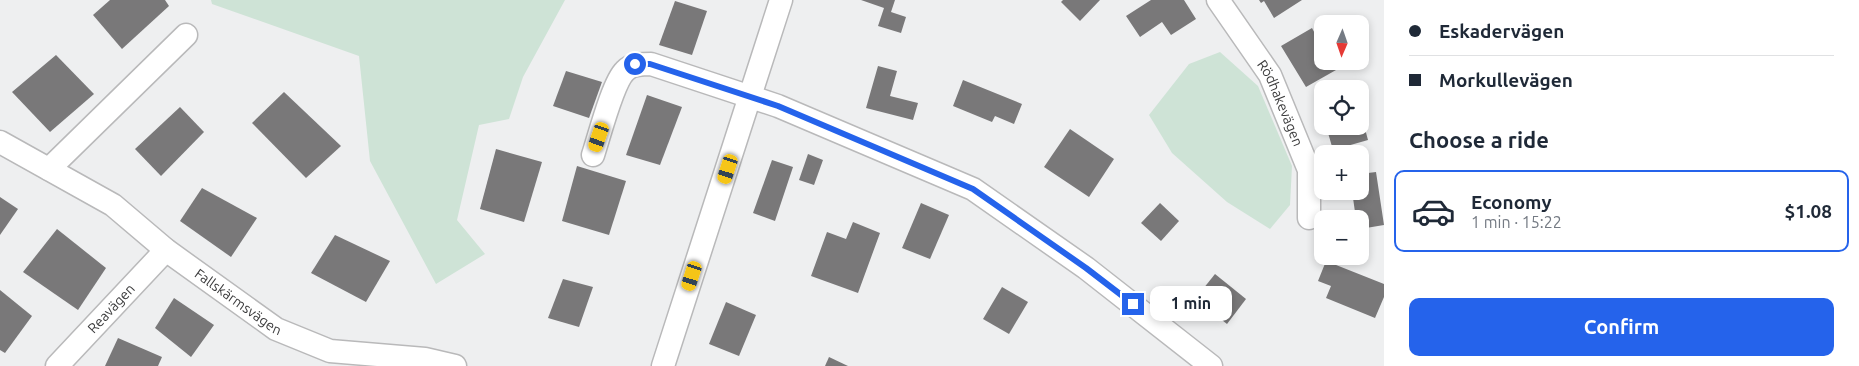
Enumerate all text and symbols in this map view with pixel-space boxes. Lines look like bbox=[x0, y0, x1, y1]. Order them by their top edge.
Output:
north arrow bbox=[1314, 15, 1369, 70]
map controls bbox=[1314, 15, 1369, 265]
text: Eskadervägen bbox=[1439, 20, 1564, 42]
route start bbox=[624, 53, 646, 75]
street label: Rödhakevägen bbox=[1254, 57, 1306, 148]
text: Morkullevägen bbox=[1439, 69, 1573, 91]
button: locate bbox=[1314, 80, 1369, 135]
car bbox=[587, 120, 610, 154]
text: Choose a ride bbox=[1409, 127, 1549, 152]
button: + bbox=[1314, 145, 1369, 200]
car bbox=[716, 152, 739, 186]
icon: car bbox=[1411, 189, 1456, 234]
text: Economy bbox=[1471, 191, 1552, 213]
text: $1.08 bbox=[1784, 200, 1832, 222]
button: − bbox=[1314, 210, 1369, 265]
text: 1 min · 15:22 bbox=[1471, 213, 1562, 231]
car bbox=[680, 259, 703, 293]
street label: Fallskärmsvägen bbox=[192, 265, 284, 338]
street label: Reavägen bbox=[84, 281, 138, 336]
callout: 1 min bbox=[1150, 286, 1233, 322]
route end bbox=[1122, 293, 1144, 315]
text: 1 min bbox=[1171, 294, 1211, 312]
button: Confirm bbox=[1409, 298, 1834, 356]

